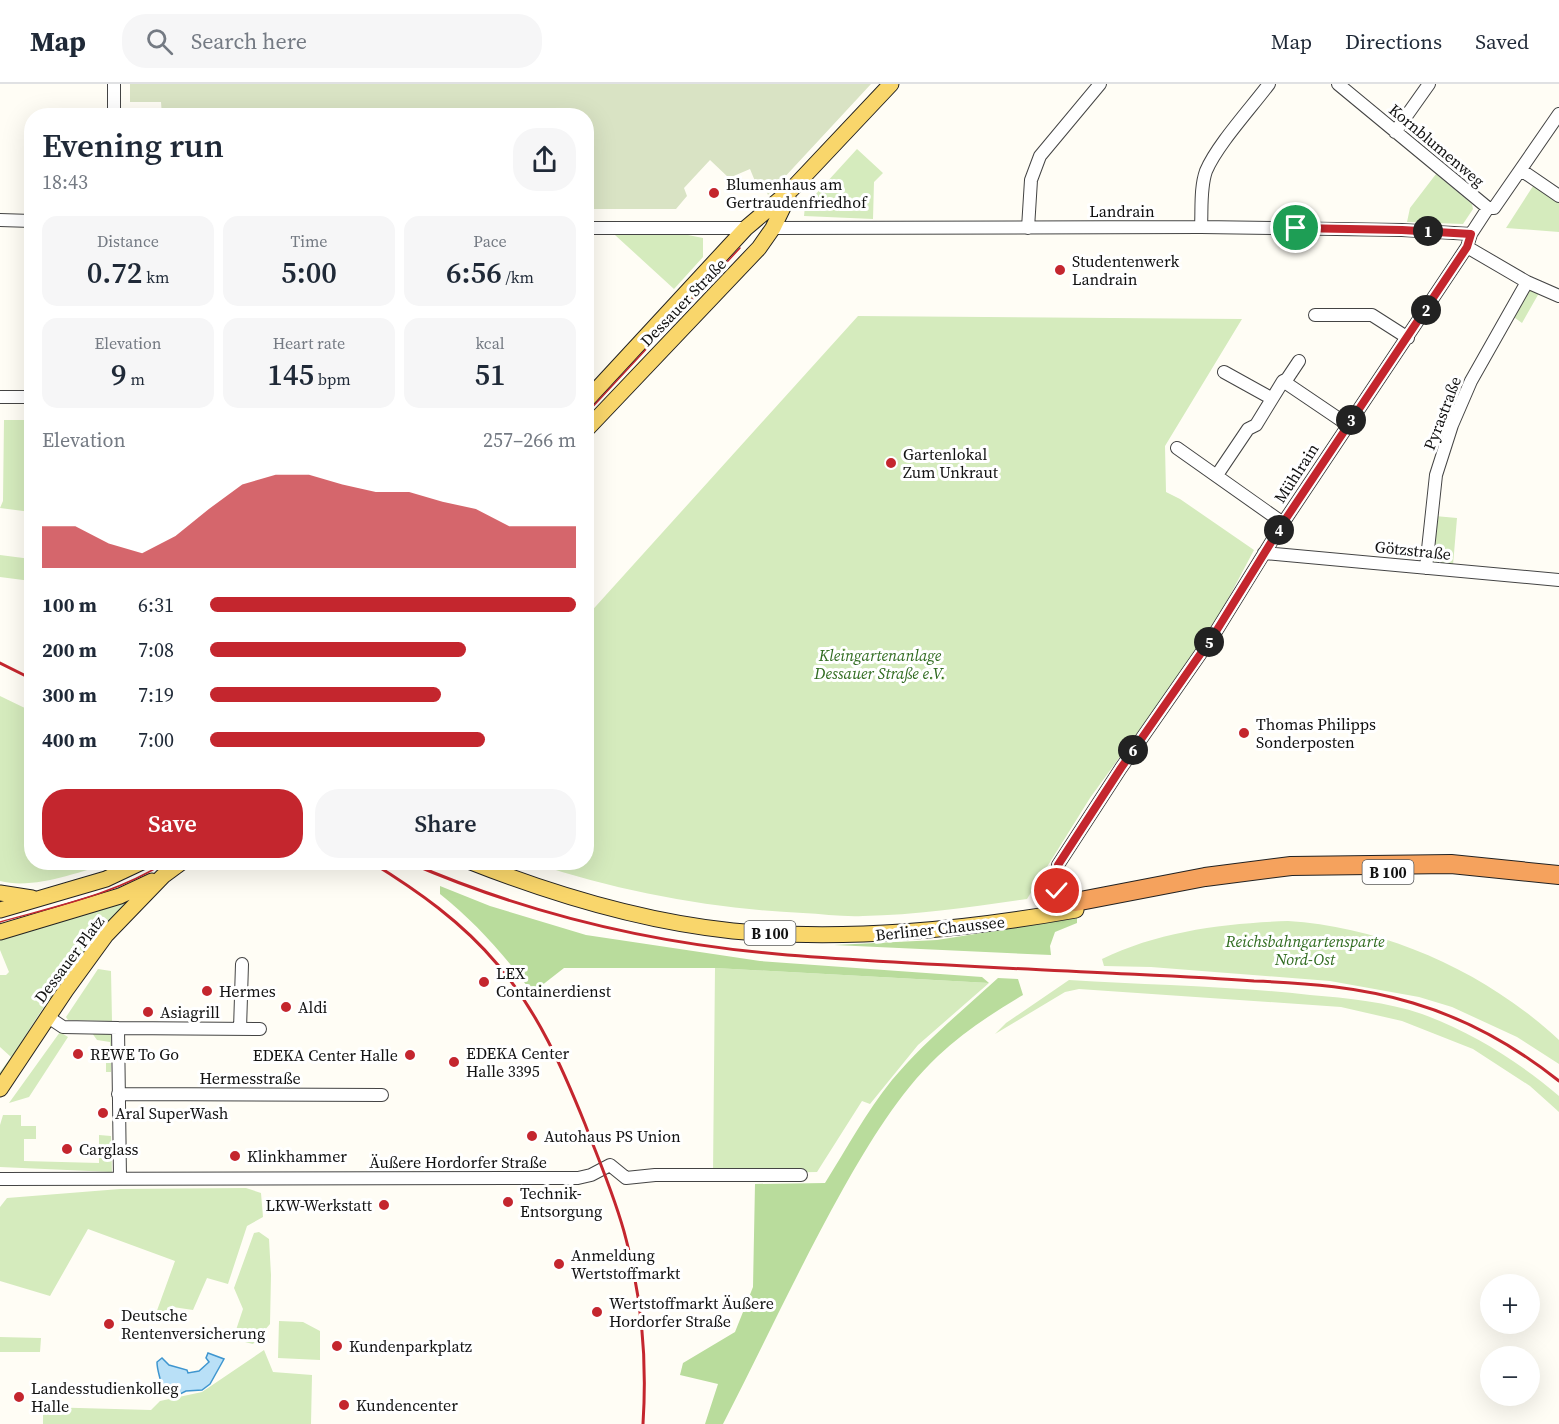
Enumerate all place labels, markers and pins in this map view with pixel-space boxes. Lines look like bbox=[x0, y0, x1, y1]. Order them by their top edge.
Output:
place label: Blumenhaus am Gertraudenfriedhof bbox=[726, 173, 868, 213]
marker: Blumenhaus am Gertraudenfriedhof bbox=[707, 186, 721, 200]
pin bbox=[1270, 202, 1321, 253]
pin: 1 bbox=[1413, 216, 1443, 246]
place label: Studentenwerk Landrain bbox=[1072, 250, 1179, 290]
marker: Studentenwerk Landrain bbox=[1053, 263, 1067, 277]
pin: 2 bbox=[1411, 295, 1441, 325]
pin: 3 bbox=[1336, 405, 1366, 435]
place label: Gartenlokal Zum Unkraut bbox=[903, 443, 999, 483]
marker: Gartenlokal Zum Unkraut bbox=[884, 456, 898, 470]
pin: 4 bbox=[1264, 515, 1294, 545]
pin: 5 bbox=[1194, 627, 1224, 657]
place label: Thomas Philipps Sonderposten bbox=[1256, 713, 1376, 753]
marker: Thomas Philipps Sonderposten bbox=[1237, 726, 1251, 740]
pin: 6 bbox=[1118, 735, 1148, 765]
pin bbox=[1031, 865, 1082, 916]
place label: LEX Containerdienst bbox=[496, 962, 612, 1002]
marker: LEX Containerdienst bbox=[477, 975, 491, 989]
place label: Hermes bbox=[219, 980, 276, 1002]
marker: Hermes bbox=[200, 984, 214, 998]
place label: Aldi bbox=[298, 996, 327, 1018]
marker: Aldi bbox=[279, 1000, 293, 1014]
place label: Asiagrill bbox=[160, 1001, 220, 1023]
marker: Asiagrill bbox=[141, 1005, 155, 1019]
place label: EDEKA Center Halle 3395 bbox=[466, 1042, 570, 1082]
place label: REWE To Go bbox=[90, 1043, 179, 1065]
place label: EDEKA Center Halle bbox=[253, 1044, 398, 1066]
marker: REWE To Go bbox=[71, 1047, 85, 1061]
marker: EDEKA Center Halle bbox=[403, 1048, 417, 1062]
marker: EDEKA Center Halle 3395 bbox=[447, 1055, 461, 1069]
place label: Aral SuperWash bbox=[115, 1102, 229, 1124]
marker: Aral SuperWash bbox=[96, 1106, 110, 1120]
place label: Autohaus PS Union bbox=[544, 1125, 681, 1147]
marker: Autohaus PS Union bbox=[525, 1129, 539, 1143]
place label: Carglass bbox=[79, 1138, 139, 1160]
marker: Carglass bbox=[60, 1142, 74, 1156]
place label: Klinkhammer bbox=[247, 1145, 347, 1167]
marker: Klinkhammer bbox=[228, 1149, 242, 1163]
place label: Technik- Entsorgung bbox=[520, 1182, 602, 1222]
place label: LKW-Werkstatt bbox=[265, 1194, 373, 1216]
marker: Technik- Entsorgung bbox=[501, 1195, 515, 1209]
marker: LKW-Werkstatt bbox=[377, 1198, 391, 1212]
place label: Anmeldung Wertstoffmarkt bbox=[571, 1244, 681, 1284]
marker: Anmeldung Wertstoffmarkt bbox=[552, 1257, 566, 1271]
place label: Wertstoffmarkt Äußere Hordorfer Straße bbox=[609, 1292, 774, 1332]
place label: Deutsche Rentenversicherung bbox=[121, 1304, 265, 1344]
marker: Wertstoffmarkt Äußere Hordorfer Straße bbox=[590, 1305, 604, 1319]
marker: Deutsche Rentenversicherung bbox=[102, 1317, 116, 1331]
place label: Kundenparkplatz bbox=[349, 1335, 472, 1357]
marker: Kundenparkplatz bbox=[330, 1339, 344, 1353]
place label: Landesstudienkolleg Halle bbox=[31, 1377, 179, 1417]
marker: Landesstudienkolleg Halle bbox=[12, 1390, 26, 1404]
place label: Kundencenter bbox=[356, 1394, 458, 1416]
marker: Kundencenter bbox=[337, 1398, 351, 1412]

